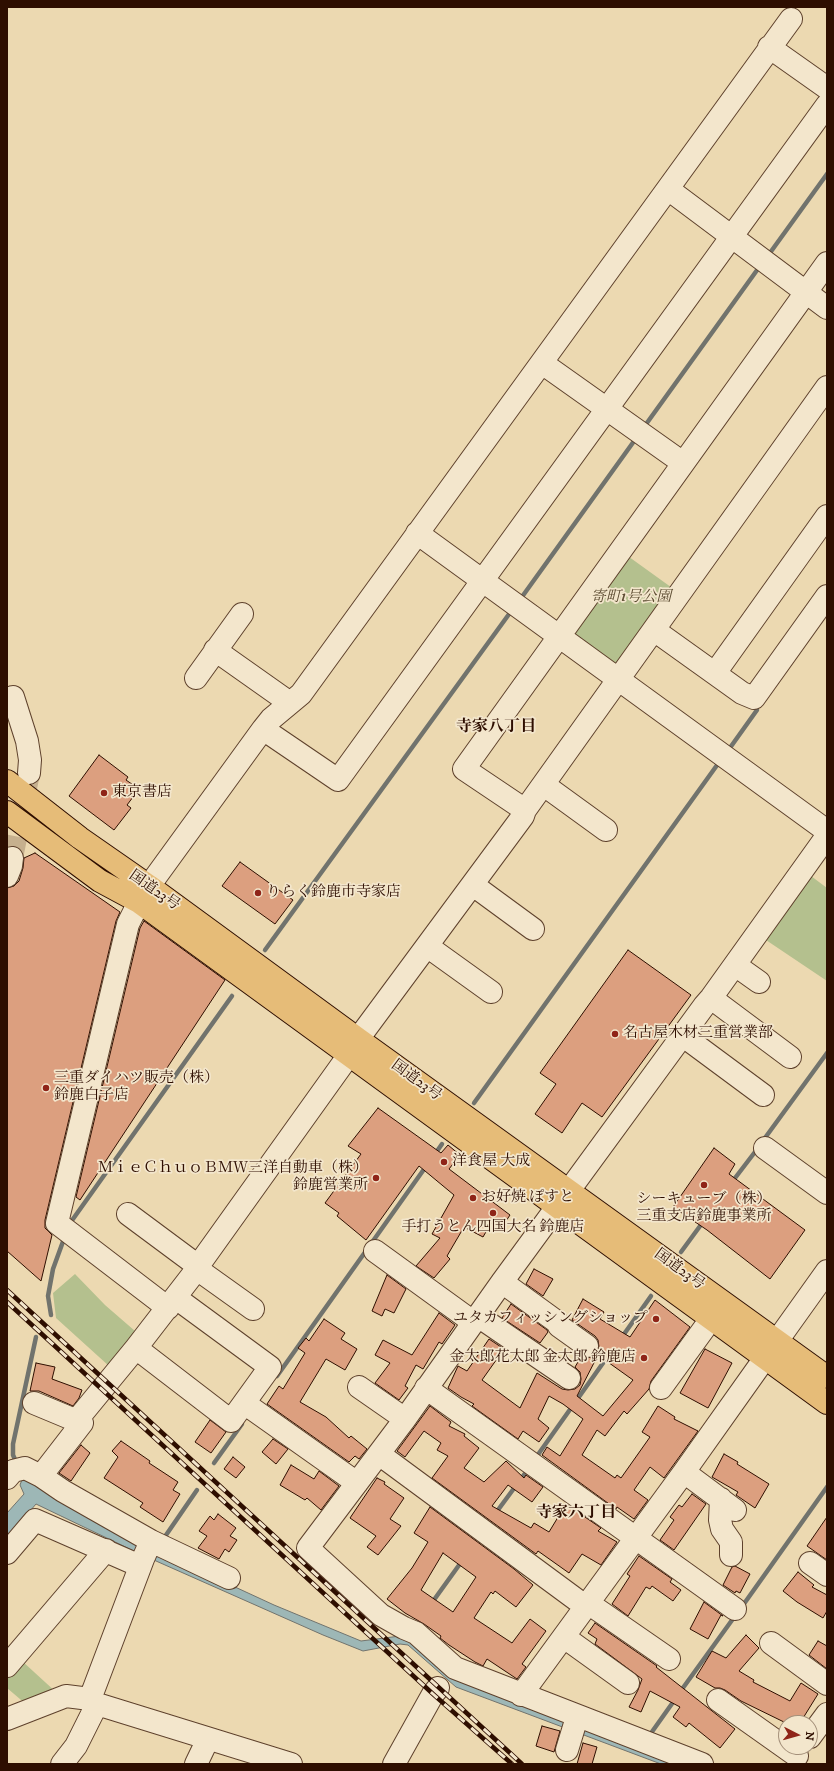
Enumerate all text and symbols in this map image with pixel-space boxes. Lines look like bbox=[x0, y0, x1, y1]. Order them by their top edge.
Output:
park label: 寄町1号公園 bbox=[591, 589, 671, 607]
district label: 寺家八丁目 bbox=[456, 718, 536, 738]
place label: 東京書店 bbox=[112, 784, 172, 802]
marker: 東京書店 bbox=[99, 788, 109, 798]
street label: 国道23号 bbox=[125, 867, 183, 915]
place label: りらく鈴鹿市寺家店 bbox=[266, 884, 401, 902]
marker: りらく鈴鹿市寺家店 bbox=[253, 888, 263, 898]
place label: 名古屋木材三重営業部 bbox=[623, 1025, 773, 1043]
marker: 名古屋木材三重営業部 bbox=[610, 1029, 620, 1039]
street label: 国道23号 bbox=[387, 1057, 445, 1105]
place label: 三重ダイハツ販売（株） 鈴鹿白子店 bbox=[54, 1070, 219, 1105]
marker: 三重ダイハツ販売（株） 鈴鹿白子店 bbox=[41, 1083, 51, 1093]
place label: 洋食屋 大成 bbox=[452, 1153, 530, 1171]
marker: 洋食屋 大成 bbox=[439, 1157, 449, 1167]
place label: ＭｉｅＣｈｕｏＢＭＷ三洋自動車（株） 鈴鹿営業所 bbox=[98, 1160, 368, 1195]
marker: ＭｉｅＣｈｕｏＢＭＷ三洋自動車（株） 鈴鹿営業所 bbox=[371, 1173, 381, 1183]
marker: シーキューブ（株） 三重支店鈴鹿事業所 bbox=[699, 1180, 709, 1190]
place label: お好焼 ぽすと bbox=[481, 1189, 574, 1207]
place label: シーキューブ（株） 三重支店鈴鹿事業所 bbox=[637, 1191, 771, 1226]
marker: お好焼 ぽすと bbox=[468, 1193, 478, 1203]
marker: 手打うとん四国大名 鈴鹿店 bbox=[488, 1208, 498, 1218]
place label: 手打うとん四国大名 鈴鹿店 bbox=[401, 1219, 585, 1237]
street label: 国道23号 bbox=[650, 1246, 708, 1294]
place label: ユタカフィッシングショップ bbox=[453, 1310, 648, 1328]
marker: ユタカフィッシングショップ bbox=[651, 1314, 661, 1324]
place label: 金太郎花太郎 金太郎 鈴鹿店 bbox=[450, 1349, 636, 1367]
marker: 金太郎花太郎 金太郎 鈴鹿店 bbox=[639, 1353, 649, 1363]
district label: 寺家六丁目 bbox=[536, 1504, 616, 1524]
north arrow bbox=[778, 1715, 818, 1755]
text: N bbox=[802, 1731, 816, 1741]

